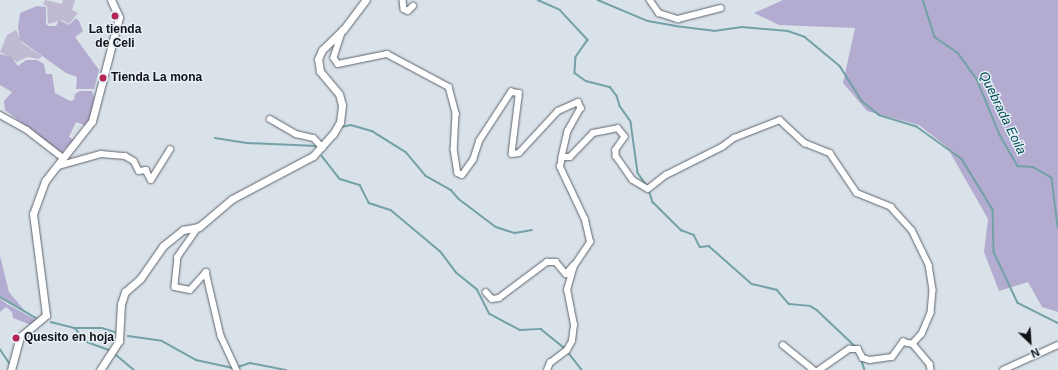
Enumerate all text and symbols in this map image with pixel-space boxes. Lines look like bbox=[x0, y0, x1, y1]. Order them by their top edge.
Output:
marker: La tienda de Celi bbox=[110, 11, 120, 21]
place label: La tienda de Celi bbox=[89, 23, 141, 51]
water label: Quebrada Eoila bbox=[975, 69, 1029, 157]
place label: Tienda La mona bbox=[111, 71, 202, 85]
marker: Tienda La mona bbox=[98, 73, 108, 83]
north arrow bbox=[1010, 322, 1050, 362]
place label: Quesito en hoja bbox=[24, 331, 114, 345]
marker: Quesito en hoja bbox=[11, 333, 21, 343]
text: N bbox=[1029, 346, 1041, 360]

